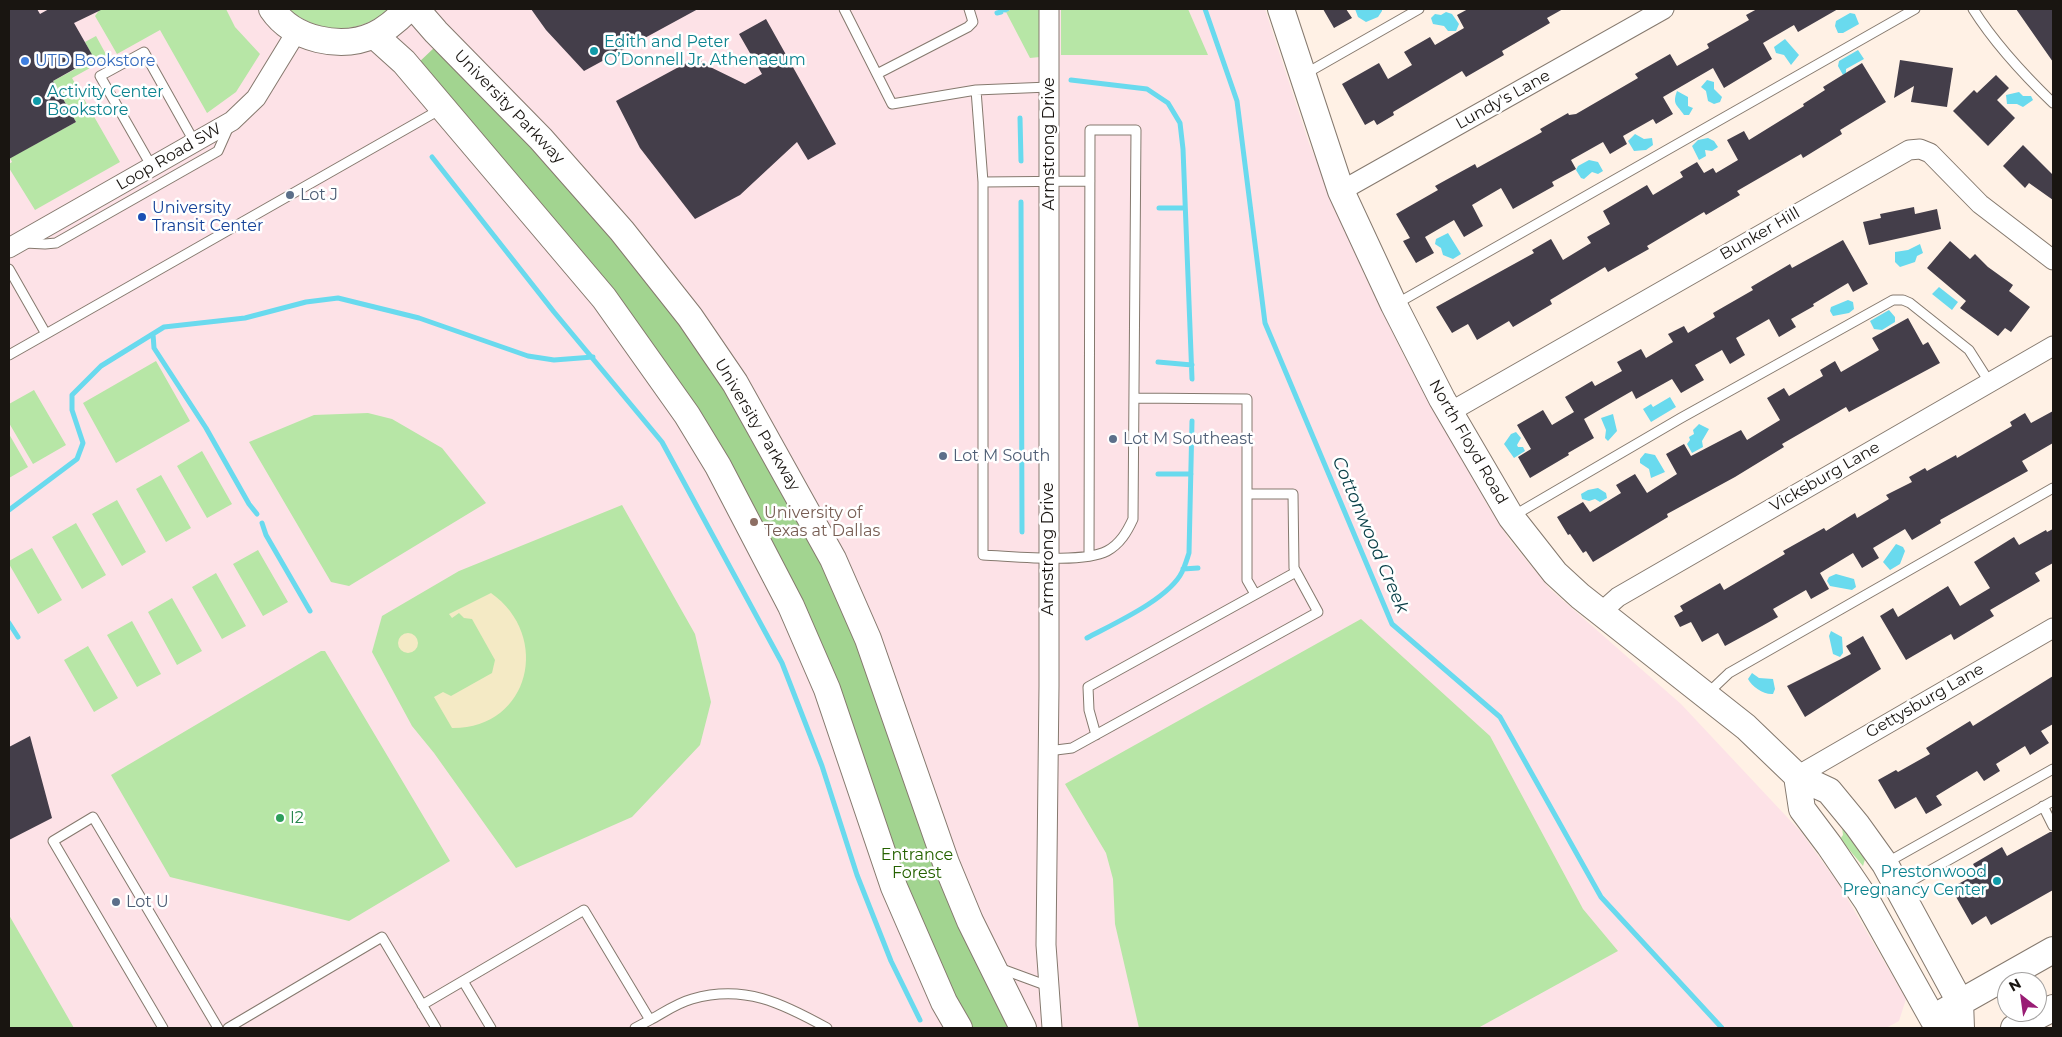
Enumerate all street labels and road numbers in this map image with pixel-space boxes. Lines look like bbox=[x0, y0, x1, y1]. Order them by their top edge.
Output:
street label: University Parkway bbox=[450, 46, 568, 168]
street label: Lundy's Lane bbox=[1452, 66, 1554, 134]
street label: Armstrong Drive bbox=[1039, 77, 1059, 211]
street label: Loop Road SW bbox=[113, 119, 225, 195]
street label: Bunker Hill bbox=[1717, 203, 1803, 265]
street label: University Parkway bbox=[710, 355, 804, 495]
street label: North Floyd Road bbox=[1425, 376, 1511, 508]
street label: Vicksburg Lane bbox=[1767, 438, 1883, 516]
street label: Armstrong Drive bbox=[1038, 482, 1058, 616]
street label: Gettysburg Lane bbox=[1863, 659, 1987, 743]

